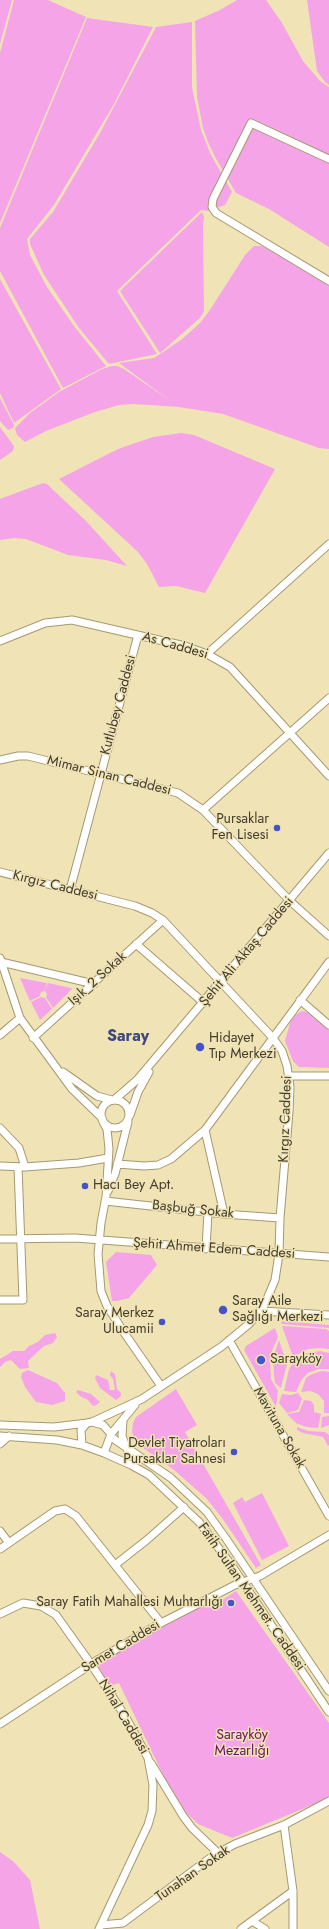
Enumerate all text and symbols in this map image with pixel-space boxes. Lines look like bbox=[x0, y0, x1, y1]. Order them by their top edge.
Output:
street label: As Caddesi bbox=[140, 629, 210, 663]
street label: Kutlubey Caddesi bbox=[98, 653, 140, 757]
street label: Mimar Sinan Caddesi bbox=[45, 752, 173, 800]
place label: Pursaklar Fen Lisesi bbox=[212, 812, 269, 844]
marker: Pursaklar Fen Lisesi bbox=[272, 823, 282, 833]
street label: Kırgız Caddesi bbox=[11, 867, 99, 905]
street label: Şehit Ali Aktaş Caddesi bbox=[196, 894, 298, 1010]
street label: Işık_2 Sokak bbox=[65, 949, 131, 1009]
district label: Saray bbox=[107, 1027, 149, 1047]
place label: Hidayet Tıp Merkezi bbox=[209, 1031, 277, 1064]
marker: Hidayet Tıp Merkezi bbox=[194, 1041, 206, 1053]
street label: Kırgız Caddesi bbox=[276, 1075, 296, 1163]
place label: Hacı Bey Apt. bbox=[93, 1178, 174, 1194]
marker: Hacı Bey Apt. bbox=[80, 1181, 90, 1191]
street label: Başbuğ Sokak bbox=[151, 1197, 235, 1223]
street label: Şehit Ahmet Edem Caddesi bbox=[132, 1235, 296, 1263]
place label: Saray Aile Sağlığı Merkezi bbox=[232, 1294, 323, 1326]
marker: Saray Aile Sağlığı Merkezi bbox=[217, 1304, 229, 1316]
place label: Saray Merkez Ulucamii bbox=[75, 1306, 154, 1338]
marker: Saray Merkez Ulucamii bbox=[157, 1317, 167, 1327]
place label: Sarayköy bbox=[270, 1352, 322, 1368]
marker: Sarayköy bbox=[255, 1354, 267, 1366]
street label: Mavituna Sokak bbox=[249, 1384, 309, 1472]
place label: Devlet Tiyatroları Pursaklar Sahnesi bbox=[123, 1436, 226, 1468]
marker: Devlet Tiyatroları Pursaklar Sahnesi bbox=[229, 1447, 239, 1457]
street label: Fatih Sultan Mehmet. Caddesi bbox=[194, 1520, 308, 1674]
place label: Saray Fatih Mahallesi Muhtarlığı bbox=[36, 1595, 223, 1611]
marker: Saray Fatih Mahallesi Muhtarlığı bbox=[226, 1598, 236, 1608]
street label: Samet Caddesi bbox=[79, 1617, 163, 1677]
street label: Nihal Caddesi bbox=[94, 1676, 152, 1758]
park label: Sarayköy Mezarlığı bbox=[215, 1728, 269, 1760]
street label: Tunahan Sokak bbox=[153, 1842, 233, 1906]

